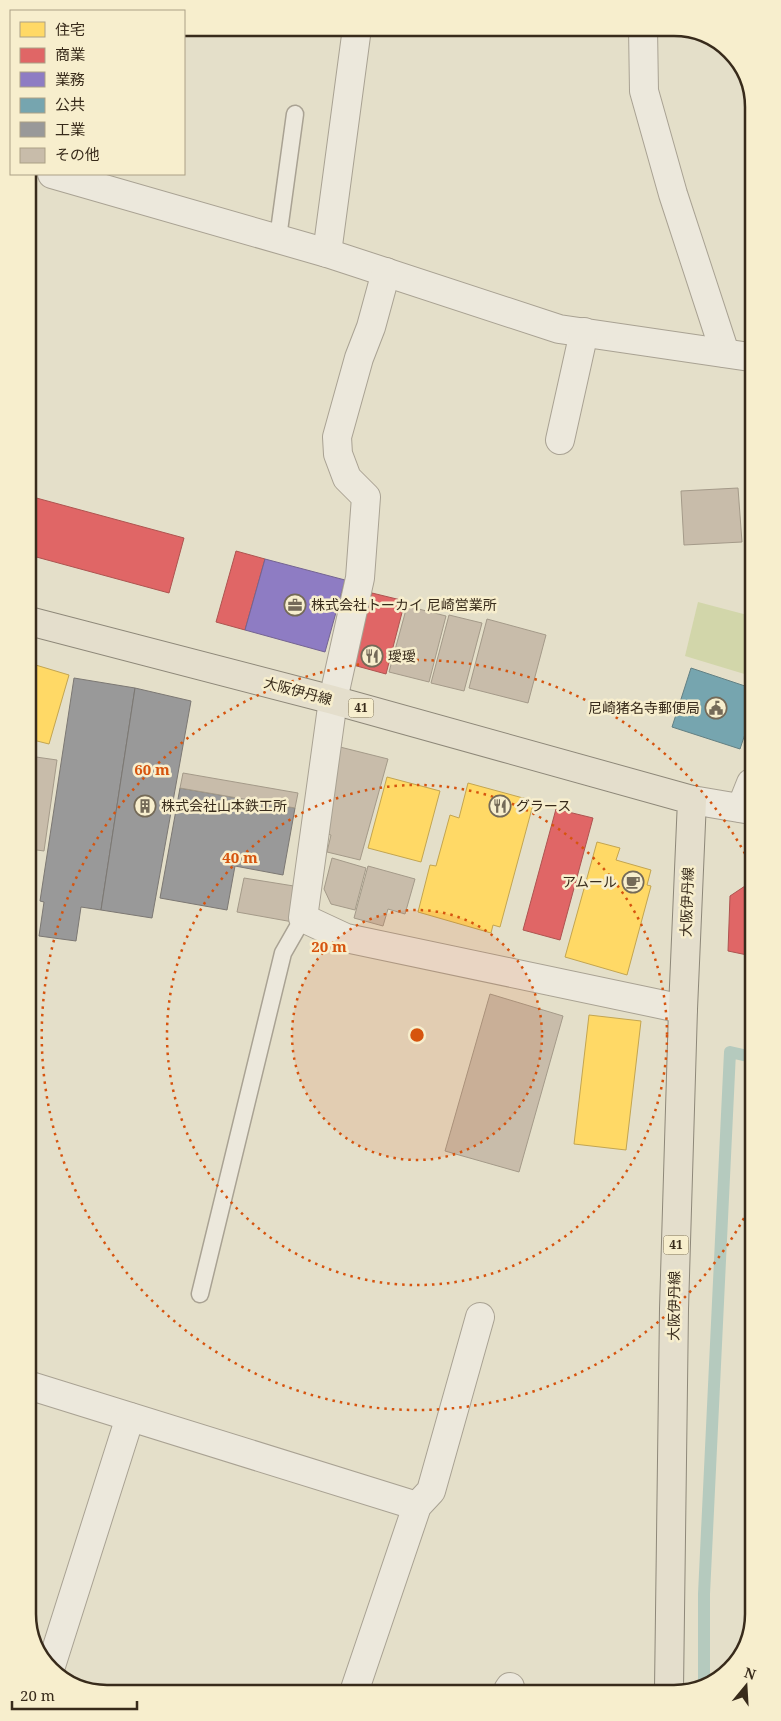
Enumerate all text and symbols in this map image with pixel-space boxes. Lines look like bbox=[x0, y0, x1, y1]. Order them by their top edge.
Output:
legend bbox=[10, 10, 185, 175]
text: 住宅 bbox=[55, 19, 85, 39]
text: 商業 bbox=[55, 44, 85, 64]
text: 業務 bbox=[55, 69, 85, 89]
text: 公共 bbox=[55, 94, 85, 114]
text: 工業 bbox=[55, 119, 85, 139]
text: その他 bbox=[55, 144, 100, 164]
office icon: 株式会社トーカイ 尼崎営業所 bbox=[283, 593, 307, 617]
place label: 株式会社トーカイ 尼崎営業所 bbox=[311, 595, 497, 614]
restaurant icon: 璦璦 bbox=[360, 644, 384, 668]
place label: 璦璦 bbox=[388, 646, 416, 665]
street label: 大阪伊丹線 bbox=[262, 672, 334, 709]
public building icon: 尼崎猪名寺郵便局 bbox=[704, 696, 728, 720]
road number: 41 bbox=[348, 698, 374, 718]
place label: 尼崎猪名寺郵便局 bbox=[588, 698, 700, 717]
text: 60 m bbox=[134, 759, 170, 779]
building icon: 株式会社山本鉄工所 bbox=[133, 794, 157, 818]
restaurant icon: グラース bbox=[488, 794, 512, 818]
place label: 株式会社山本鉄工所 bbox=[161, 796, 287, 815]
place label: グラース bbox=[516, 796, 571, 815]
text: 40 m bbox=[222, 847, 258, 867]
street label: 大阪伊丹線 bbox=[676, 867, 697, 937]
cafe icon: アムール bbox=[621, 870, 645, 894]
place label: アムール bbox=[562, 872, 617, 891]
text: 20 m bbox=[311, 936, 347, 956]
centre of rings bbox=[408, 1026, 426, 1044]
road number: 41 bbox=[664, 1236, 688, 1254]
street label: 大阪伊丹線 bbox=[663, 1271, 684, 1341]
north arrow bbox=[721, 1661, 771, 1711]
text: N bbox=[742, 1662, 758, 1684]
scale bar bbox=[12, 1678, 138, 1710]
text: 20 m bbox=[20, 1685, 55, 1705]

